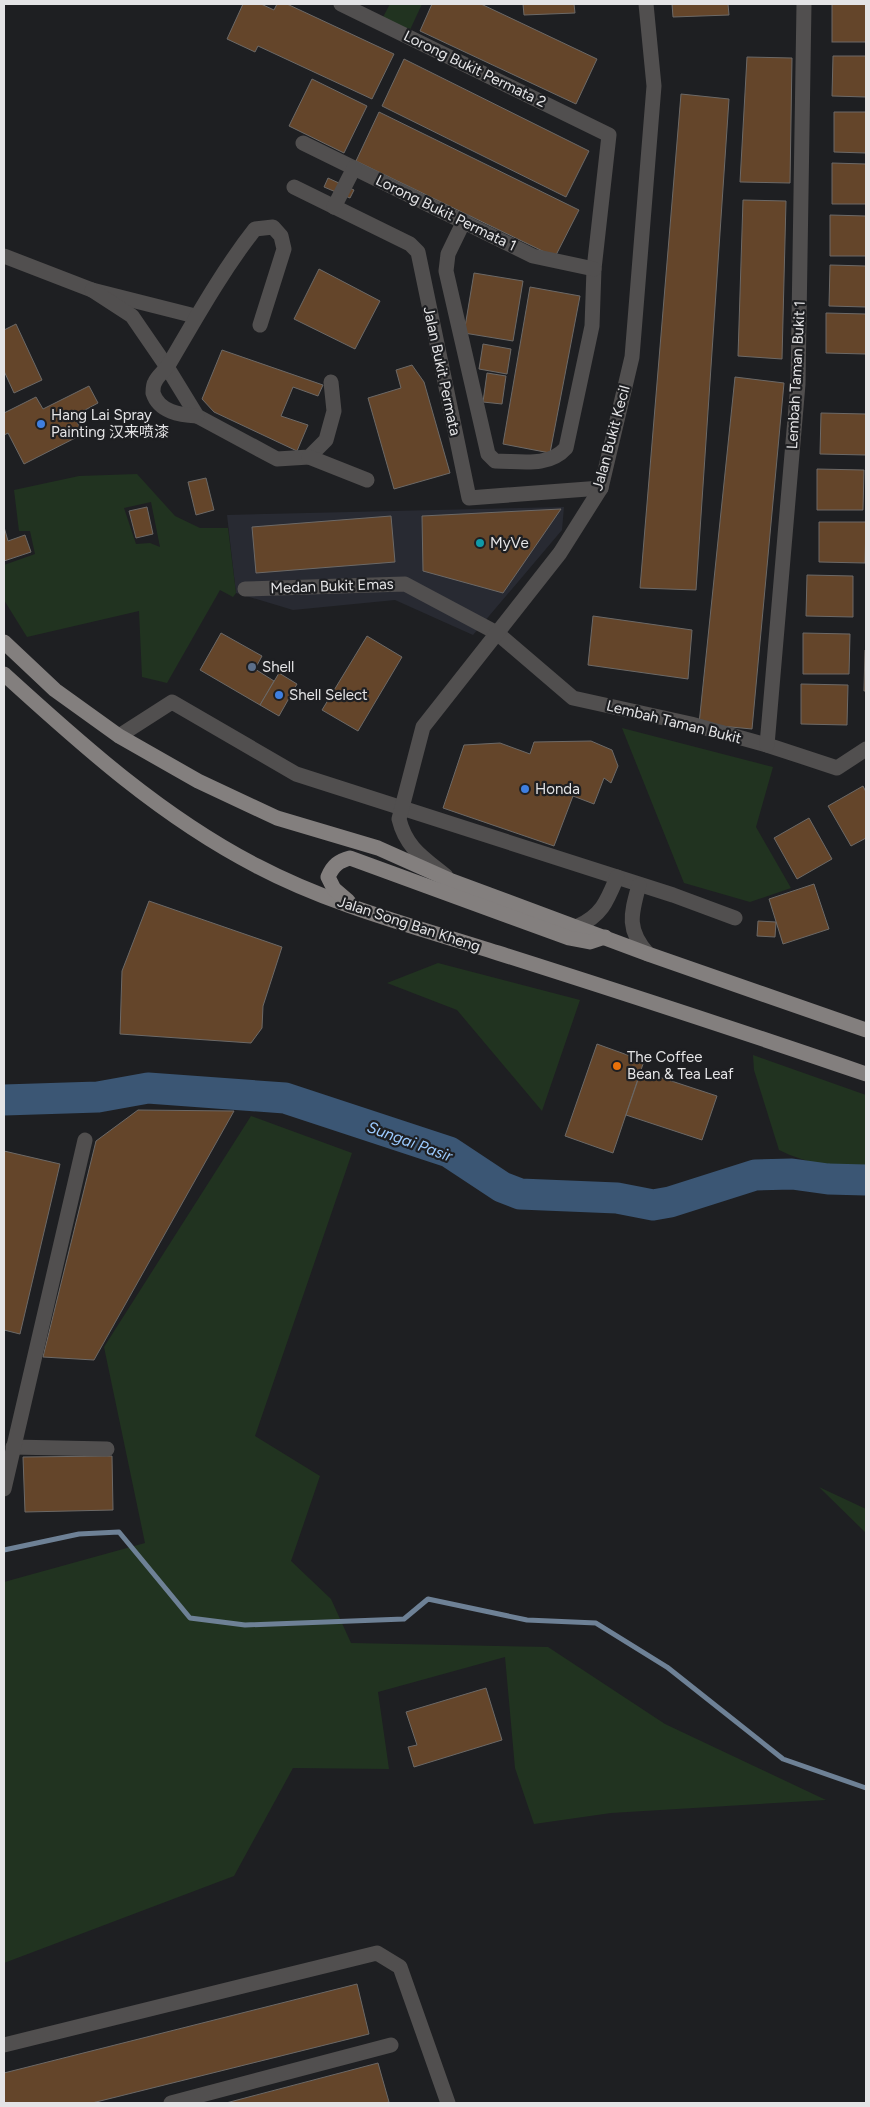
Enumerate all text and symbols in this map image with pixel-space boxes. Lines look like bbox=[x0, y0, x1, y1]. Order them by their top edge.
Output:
street label: Lorong Bukit Permata 2 bbox=[401, 27, 549, 111]
street label: Lorong Bukit Permata 1 bbox=[373, 171, 519, 255]
street label: Lembah Taman Bukit 1 bbox=[783, 300, 809, 450]
street label: Jalan Bukit Permata bbox=[420, 305, 464, 437]
street label: Jalan Bukit Kecil bbox=[588, 383, 634, 493]
place label: Hang Lai Spray Painting 汉来喷漆 bbox=[51, 406, 169, 441]
marker: Hang Lai Spray Painting 汉来喷漆 bbox=[35, 418, 47, 430]
place label: MyVe bbox=[490, 534, 529, 552]
marker: MyVe bbox=[474, 537, 486, 549]
street label: Medan Bukit Emas bbox=[270, 575, 394, 597]
place label: Shell bbox=[262, 658, 294, 676]
marker: Shell bbox=[246, 661, 258, 673]
place label: Shell Select bbox=[289, 686, 368, 704]
marker: Shell Select bbox=[273, 689, 285, 701]
street label: Lembah Taman Bukit bbox=[605, 696, 744, 748]
place label: Honda bbox=[535, 780, 580, 798]
marker: Honda bbox=[519, 783, 531, 795]
street label: Jalan Song Ban Kheng bbox=[335, 892, 483, 956]
place label: The Coffee Bean & Tea Leaf bbox=[627, 1048, 734, 1083]
marker: The Coffee Bean & Tea Leaf bbox=[611, 1060, 623, 1072]
water label: Sungai Pasir bbox=[365, 1117, 456, 1166]

